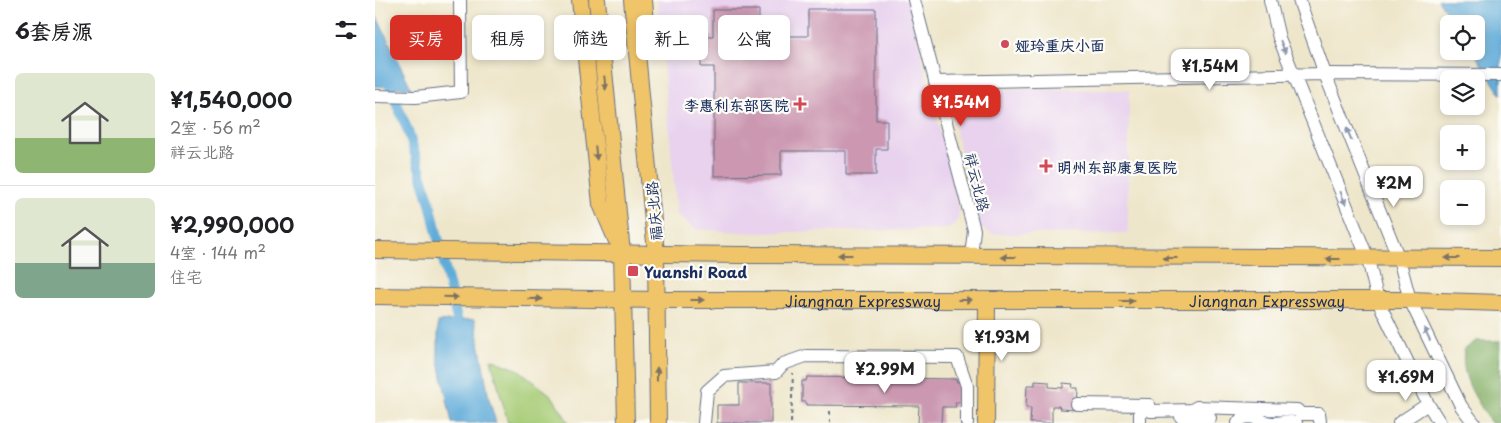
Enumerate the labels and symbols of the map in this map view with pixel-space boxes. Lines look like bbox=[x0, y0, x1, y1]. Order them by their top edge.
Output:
place label: 娅玲重庆小面 bbox=[1015, 33, 1105, 56]
marker: 娅玲重庆小面 bbox=[999, 38, 1011, 50]
one-way arrow bbox=[1279, 40, 1287, 55]
pin: ¥1.54M bbox=[1169, 48, 1251, 91]
one-way arrow bbox=[601, 76, 609, 92]
pin: ¥1.54M bbox=[920, 84, 1002, 127]
place label: 李惠利东部医院 bbox=[684, 93, 789, 116]
marker: 李惠利东部医院 bbox=[793, 97, 807, 111]
one-way arrow bbox=[1345, 126, 1353, 141]
one-way arrow bbox=[592, 145, 600, 161]
street label: 祥云北路 bbox=[960, 150, 996, 214]
place label: 明州东部康复医院 bbox=[1057, 155, 1177, 178]
marker: 明州东部康复医院 bbox=[1039, 159, 1053, 173]
pin: ¥2M bbox=[1370, 166, 1418, 208]
street label: 福庆北路 bbox=[639, 180, 667, 242]
one-way arrow bbox=[1339, 191, 1347, 206]
one-way arrow bbox=[837, 251, 853, 259]
one-way arrow bbox=[1000, 252, 1016, 260]
one-way arrow bbox=[1162, 253, 1178, 261]
one-way arrow bbox=[1444, 254, 1460, 262]
one-way arrow bbox=[1325, 255, 1341, 263]
place label: Yuanshi Road bbox=[644, 260, 747, 283]
marker: Yuanshi Road bbox=[626, 264, 640, 278]
street label: Jiangnan Expressway bbox=[785, 289, 941, 312]
street label: Jiangnan Expressway bbox=[1189, 289, 1345, 312]
one-way arrow bbox=[443, 293, 459, 301]
one-way arrow bbox=[527, 295, 543, 303]
one-way arrow bbox=[690, 296, 706, 304]
one-way arrow bbox=[957, 296, 973, 304]
one-way arrow bbox=[1120, 297, 1136, 305]
pin: ¥1.93M bbox=[961, 320, 1043, 362]
one-way arrow bbox=[1422, 327, 1430, 341]
pin: ¥2.99M bbox=[844, 352, 926, 394]
pin: ¥1.69M bbox=[1365, 360, 1447, 402]
one-way arrow bbox=[653, 366, 661, 382]

